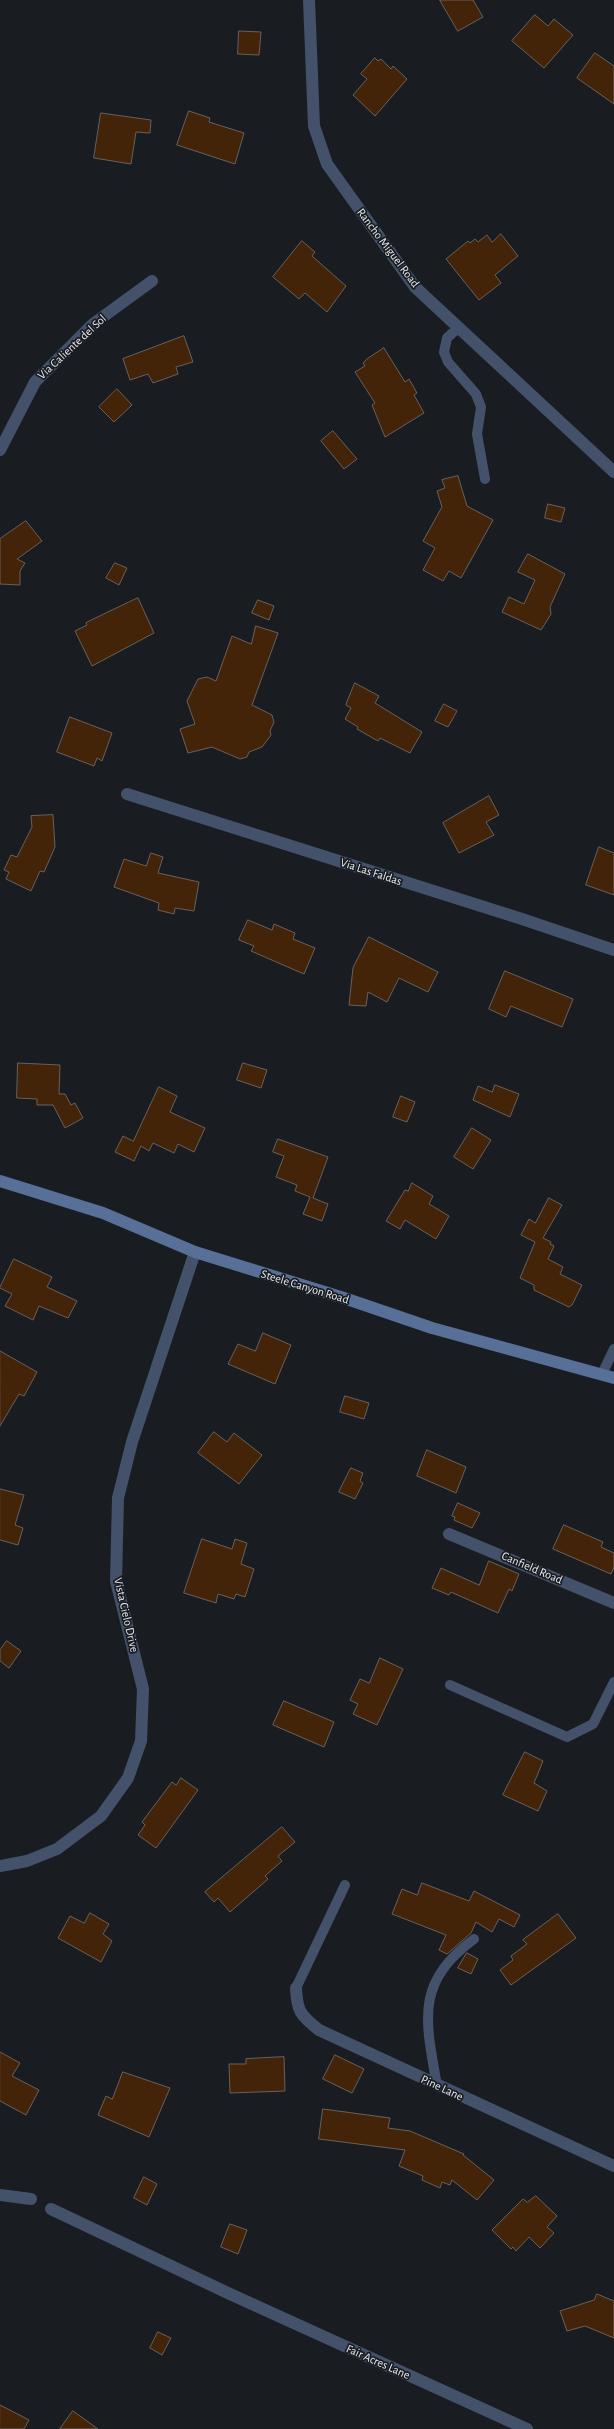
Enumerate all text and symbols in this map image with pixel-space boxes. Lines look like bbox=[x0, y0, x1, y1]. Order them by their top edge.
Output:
street label: Rancho Miguel Road bbox=[354, 206, 422, 290]
street label: Via Caliente del Sol bbox=[35, 311, 109, 383]
street label: Via Las Faldas bbox=[338, 855, 404, 889]
street label: Steele Canyon Road bbox=[259, 1267, 351, 1307]
street label: Canfield Road bbox=[499, 1549, 565, 1587]
street label: Vista Cielo Drive bbox=[110, 1576, 142, 1654]
street label: Pine Lane bbox=[419, 2072, 465, 2104]
street label: Fair Acres Lane bbox=[344, 2342, 412, 2382]

